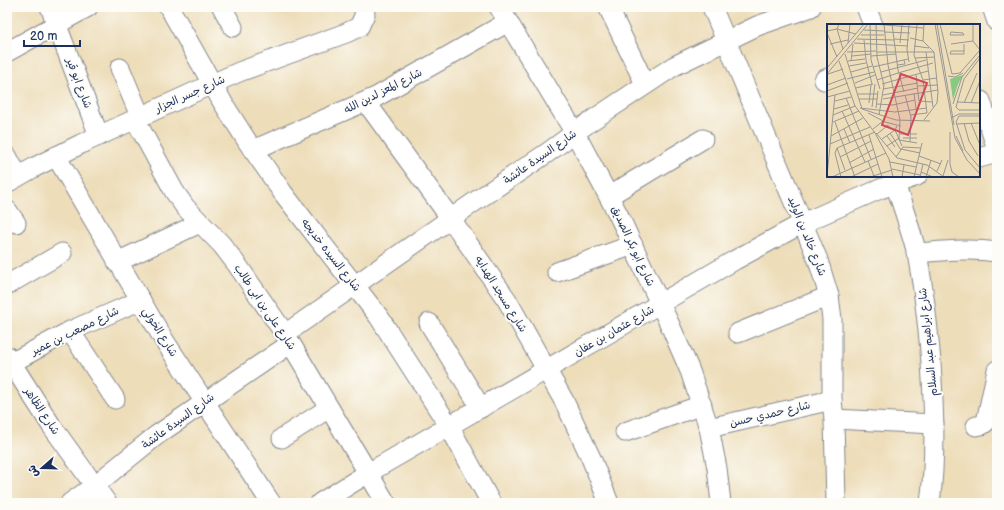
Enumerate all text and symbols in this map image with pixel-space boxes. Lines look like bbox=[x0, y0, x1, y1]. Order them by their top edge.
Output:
scale bar bbox=[24, 22, 80, 48]
inset map bbox=[827, 24, 980, 177]
text: 20 m bbox=[30, 29, 57, 44]
street label: شارع ابو قير bbox=[61, 55, 95, 111]
street label: شارع المعز لدين الله bbox=[342, 66, 425, 118]
street label: شارع جسر الجزار bbox=[152, 73, 228, 118]
street label: شارع السيدة عائشة bbox=[501, 127, 580, 189]
street label: شارع خالد بن الوليد bbox=[783, 194, 829, 279]
street label: شارع ابو بكر الصديق bbox=[607, 204, 657, 289]
street label: شارع السيده خديجه bbox=[297, 216, 363, 295]
street label: شارع مسجد الهدايه bbox=[471, 253, 530, 336]
street label: شارع على بن ابى طالب bbox=[230, 262, 298, 353]
street label: شارع ابراهيم عبد السلام bbox=[916, 287, 942, 397]
street label: شارع عثمان بن عفان bbox=[572, 303, 657, 361]
street label: شارع مصعب بن عمير bbox=[28, 304, 122, 360]
street label: شارع الخولي bbox=[136, 305, 180, 361]
street label: شارع الظاهر bbox=[19, 384, 62, 438]
street label: شارع السيدة عائشة bbox=[139, 390, 218, 453]
street label: شارع حمدي حسن bbox=[728, 398, 812, 432]
north arrow bbox=[22, 448, 62, 488]
text: ش bbox=[25, 463, 41, 479]

